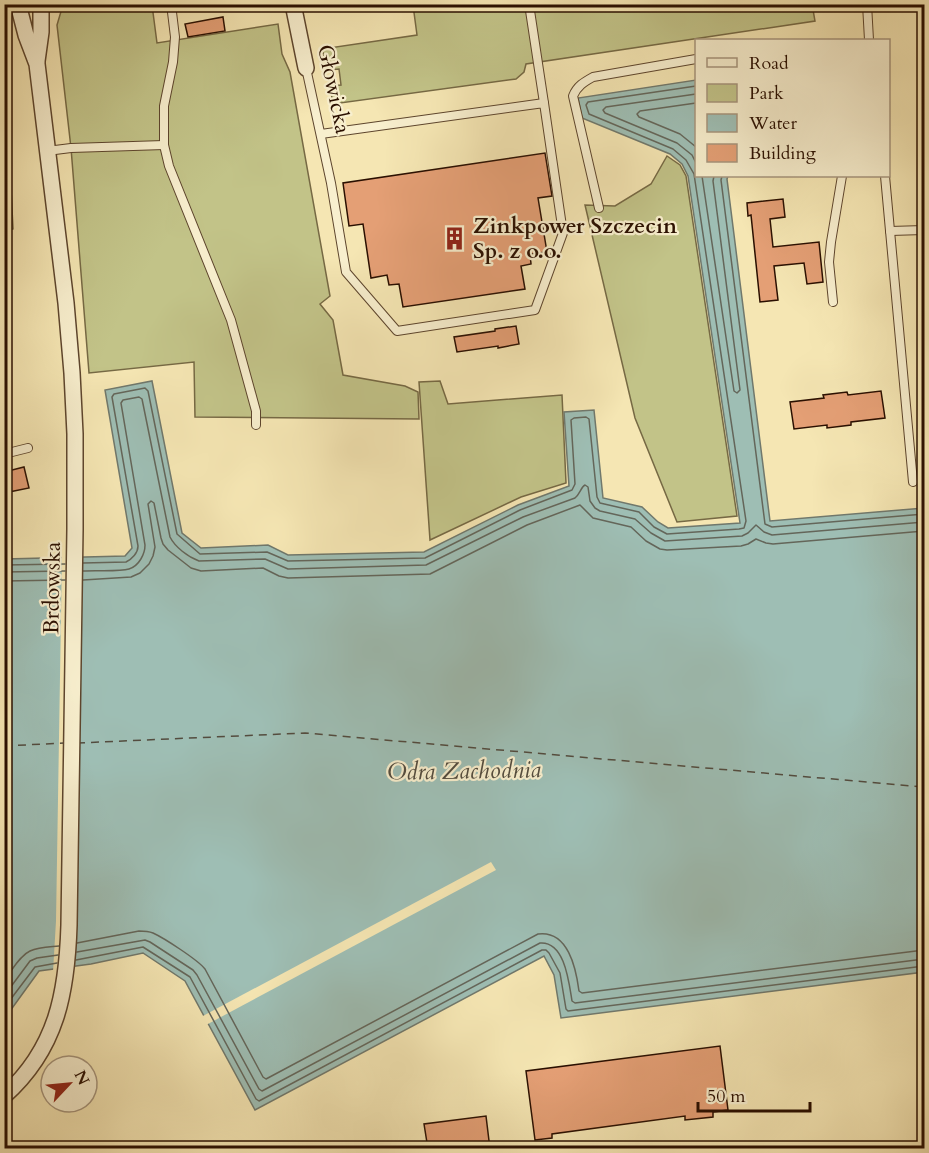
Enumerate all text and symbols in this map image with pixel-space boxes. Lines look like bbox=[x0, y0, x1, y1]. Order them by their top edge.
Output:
legend bbox=[695, 39, 890, 177]
street label: Głowicka bbox=[310, 42, 358, 137]
text: Road bbox=[749, 51, 789, 76]
text: Park bbox=[749, 81, 784, 106]
text: Water bbox=[748, 111, 798, 136]
text: Building bbox=[749, 141, 817, 166]
place label: Zinkpower Szczecin Sp. z o.o. bbox=[473, 211, 677, 266]
building icon: Zinkpower Szczecin Sp. z o.o. bbox=[442, 226, 468, 252]
street label: Brdowska bbox=[36, 541, 68, 635]
water label: Odra Zachodnia bbox=[387, 753, 542, 789]
north arrow bbox=[39, 1054, 99, 1114]
text: N bbox=[69, 1067, 95, 1089]
scale bar bbox=[698, 1075, 810, 1113]
text: 50 m bbox=[707, 1084, 746, 1109]

